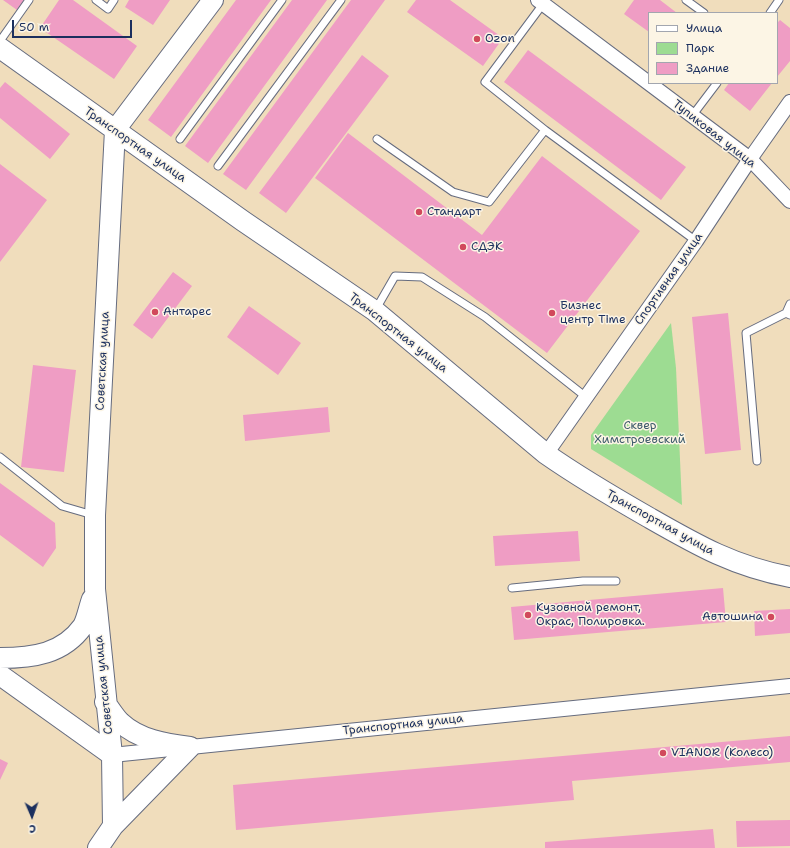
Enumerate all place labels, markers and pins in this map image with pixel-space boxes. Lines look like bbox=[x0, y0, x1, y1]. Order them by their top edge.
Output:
place label: Ozon bbox=[485, 32, 515, 46]
marker: Ozon bbox=[472, 34, 482, 44]
place label: Стандарт bbox=[427, 205, 481, 219]
marker: Стандарт bbox=[414, 207, 424, 217]
place label: СДЭК bbox=[471, 240, 503, 254]
marker: СДЭК bbox=[458, 242, 468, 252]
place label: Бизнес центр Time bbox=[560, 299, 626, 327]
place label: Антарес bbox=[163, 305, 211, 319]
marker: Антарес bbox=[150, 307, 160, 317]
marker: Бизнес центр Time bbox=[547, 308, 557, 318]
place label: Кузовной ремонт, Окрас, Полировка. bbox=[536, 601, 645, 629]
marker: Кузовной ремонт, Окрас, Полировка. bbox=[523, 610, 533, 620]
place label: Автошина bbox=[702, 610, 763, 624]
marker: Автошина bbox=[766, 612, 776, 622]
place label: VIANOR (Колесо) bbox=[671, 746, 773, 760]
marker: VIANOR (Колесо) bbox=[658, 748, 668, 758]

